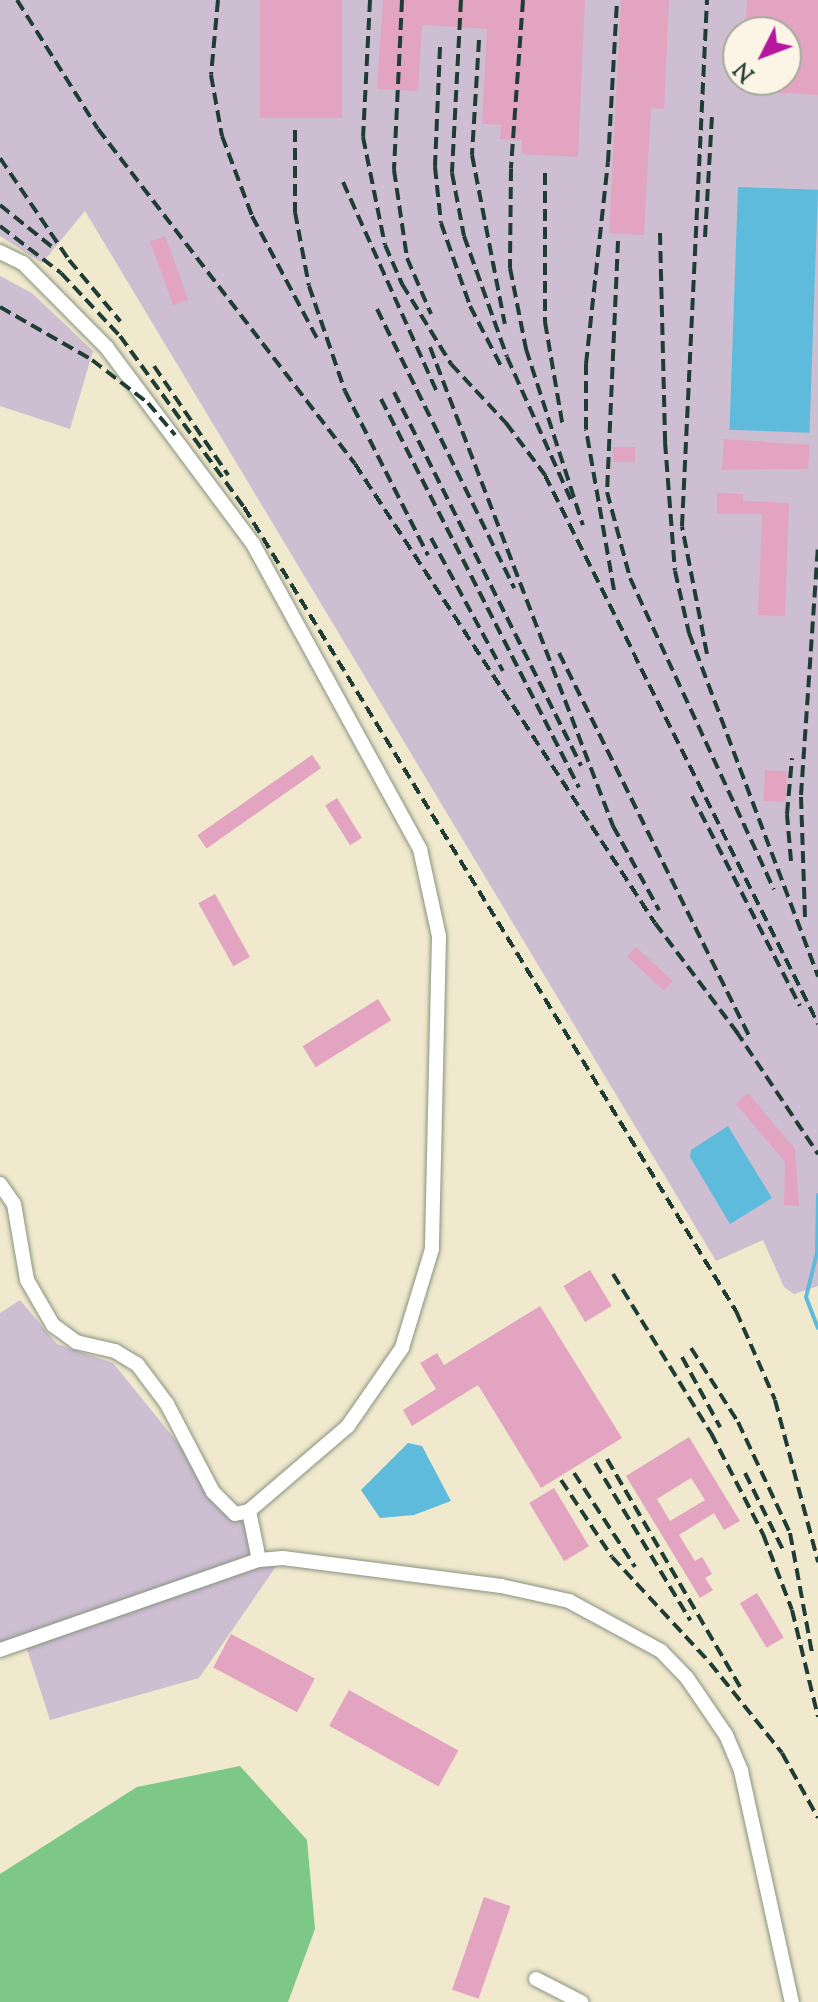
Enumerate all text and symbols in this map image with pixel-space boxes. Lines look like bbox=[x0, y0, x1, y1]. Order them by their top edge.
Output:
north arrow bbox=[722, 16, 802, 96]
text: N bbox=[728, 53, 763, 88]

